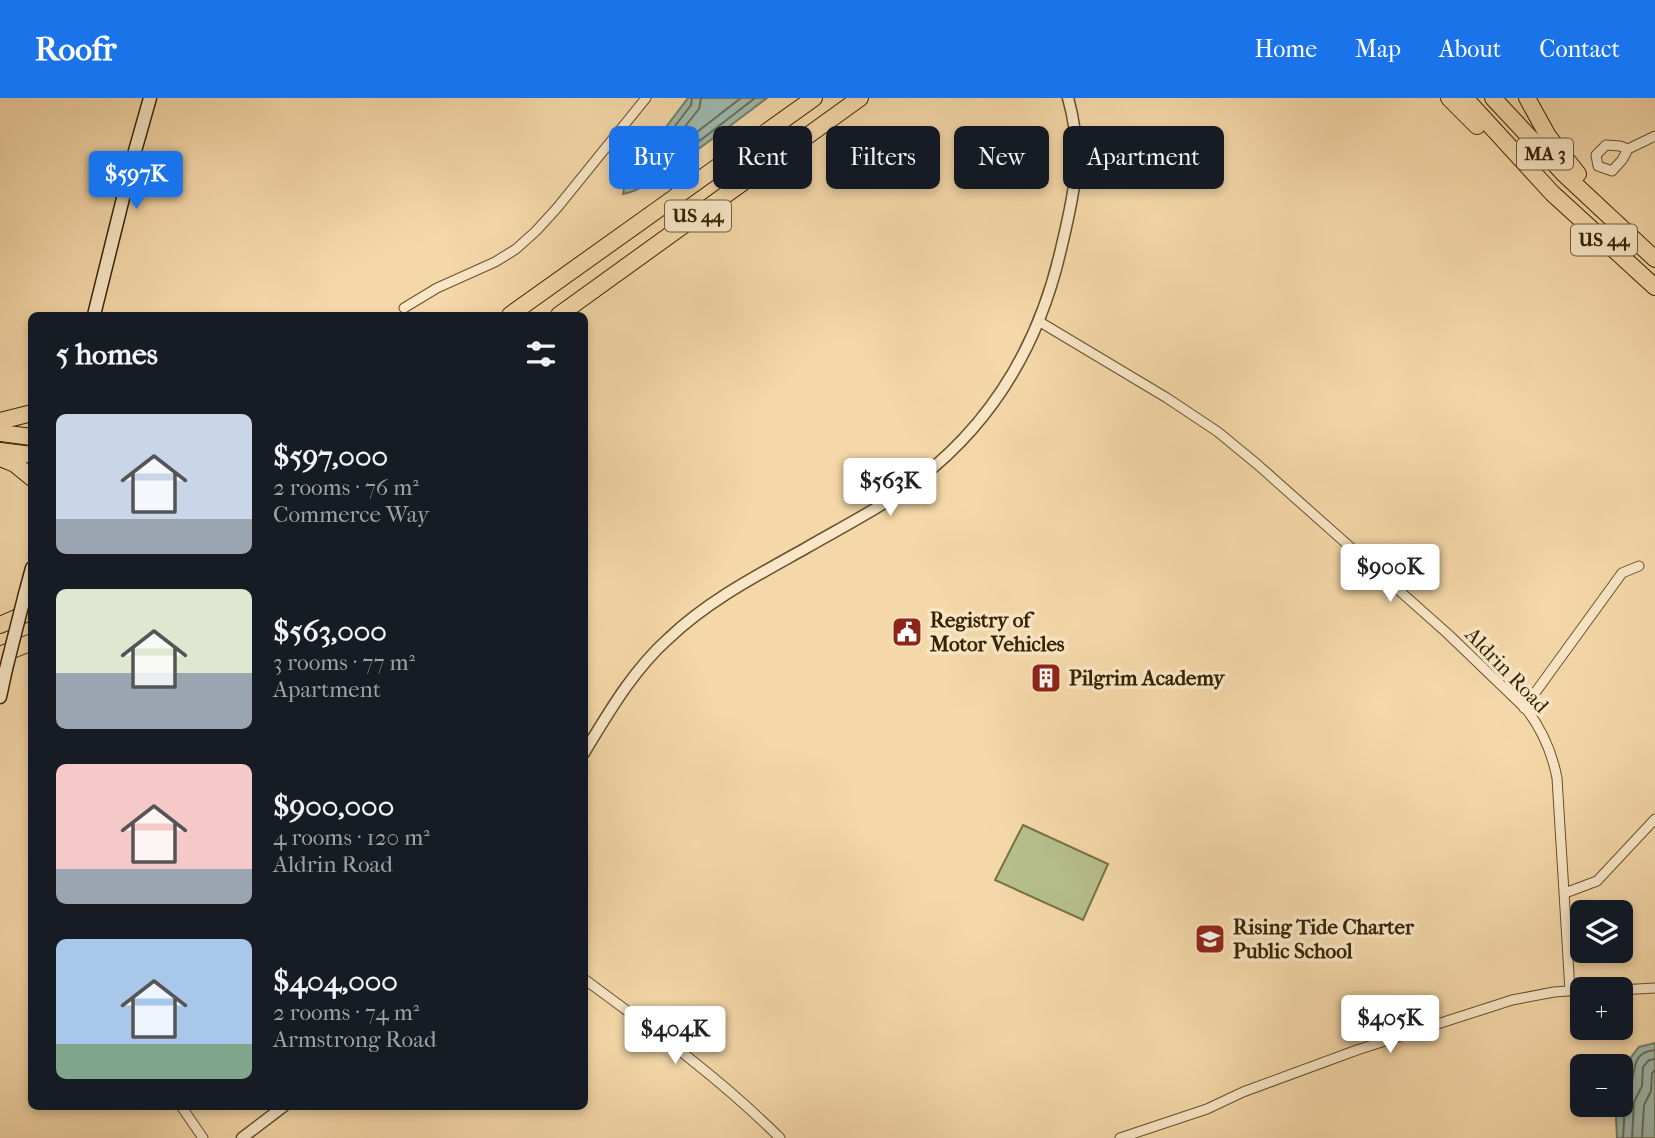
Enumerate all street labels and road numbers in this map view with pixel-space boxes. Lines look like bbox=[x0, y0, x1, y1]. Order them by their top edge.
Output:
road number: MA 3 bbox=[1517, 138, 1573, 170]
road number: US 44 bbox=[665, 200, 731, 232]
road number: US 44 bbox=[1571, 224, 1637, 256]
street label: Aldrin Road bbox=[1460, 622, 1554, 718]

